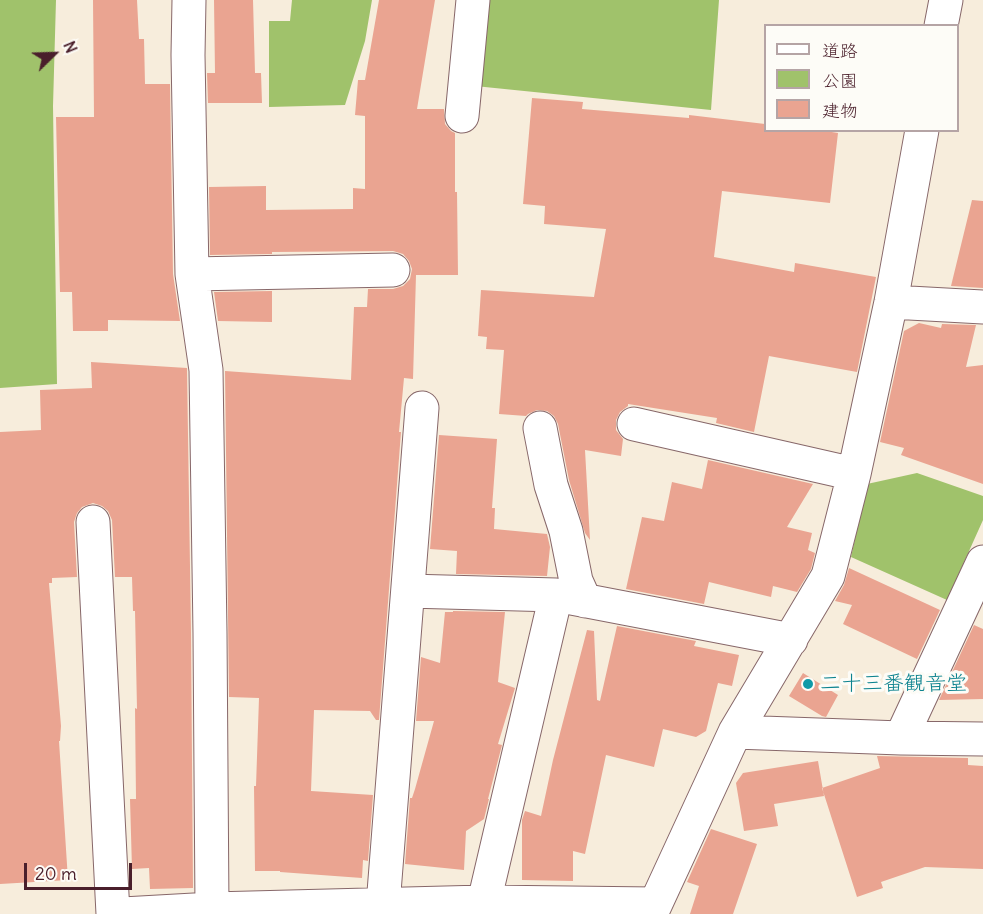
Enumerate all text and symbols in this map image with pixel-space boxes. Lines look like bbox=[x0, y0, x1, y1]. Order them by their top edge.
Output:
north arrow bbox=[24, 24, 84, 84]
legend bbox=[764, 24, 959, 132]
text: N bbox=[59, 38, 82, 56]
text: 道路 bbox=[822, 39, 858, 62]
text: 公園 bbox=[822, 69, 858, 92]
text: 建物 bbox=[822, 99, 858, 122]
place label: 二十三番観音堂 bbox=[820, 671, 967, 697]
marker: 二十三番観音堂 bbox=[801, 677, 815, 691]
scale bar bbox=[27, 851, 135, 889]
text: 20 m bbox=[35, 862, 77, 885]

